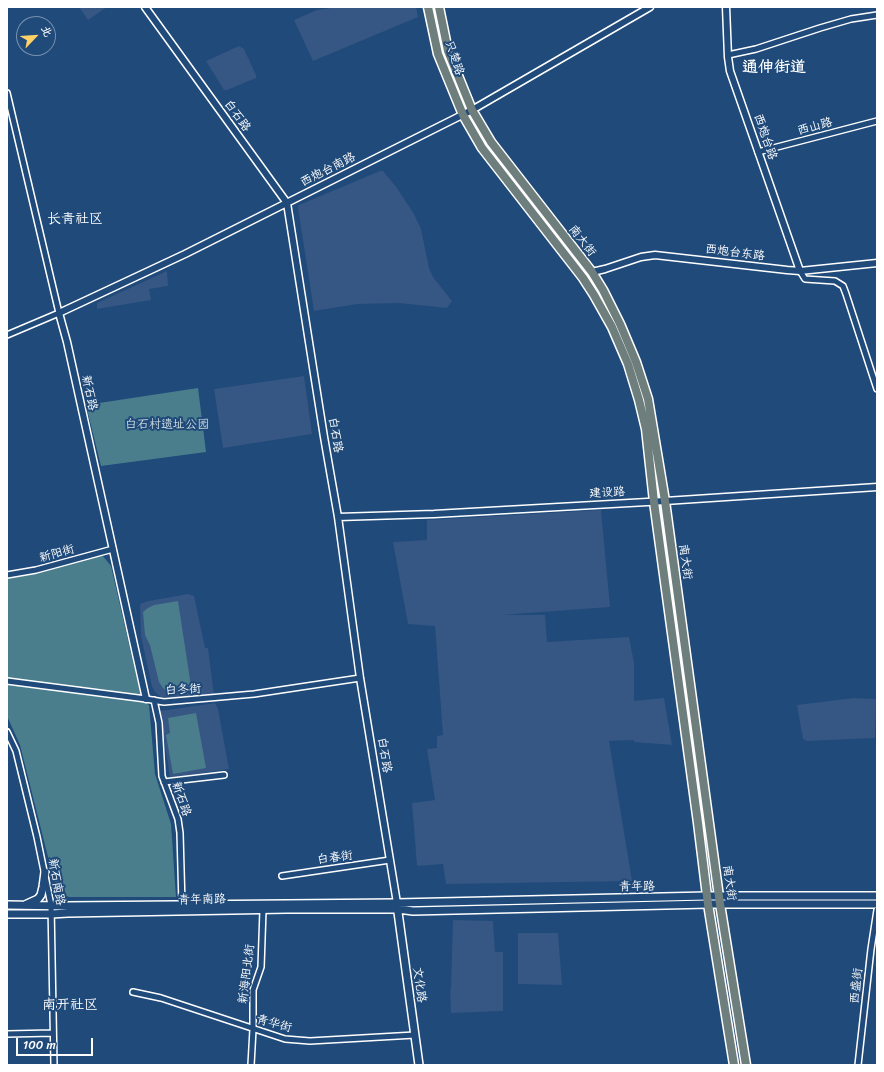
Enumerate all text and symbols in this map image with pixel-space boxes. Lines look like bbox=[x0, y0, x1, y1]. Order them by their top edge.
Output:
north arrow bbox=[16, 16, 56, 56]
text: 北 bbox=[35, 22, 57, 40]
street label: 只楚路 bbox=[441, 39, 467, 77]
district label: 通伸街道 bbox=[742, 58, 806, 78]
street label: 白石路 bbox=[221, 97, 253, 135]
street label: 西炮台路 bbox=[750, 112, 780, 162]
street label: 西山路 bbox=[796, 115, 834, 139]
street label: 西炮台南路 bbox=[298, 150, 358, 190]
district label: 长青社区 bbox=[47, 211, 103, 227]
street label: 南大街 bbox=[565, 222, 599, 260]
street label: 西炮台东路 bbox=[704, 242, 766, 264]
street label: 新石路 bbox=[78, 374, 100, 412]
street label: 白石路 bbox=[325, 416, 345, 454]
park label: 白石村遗址公园 bbox=[125, 418, 209, 432]
street label: 建设路 bbox=[589, 485, 625, 501]
street label: 新阳街 bbox=[38, 542, 76, 566]
street label: 南大街 bbox=[675, 543, 695, 581]
street label: 白冬街 bbox=[165, 682, 201, 698]
street label: 白石路 bbox=[374, 736, 394, 774]
street label: 新石路 bbox=[168, 780, 194, 818]
street label: 白春街 bbox=[316, 848, 354, 868]
street label: 新石南路 bbox=[45, 857, 67, 907]
street label: 南大街 bbox=[719, 864, 739, 902]
street label: 青年路 bbox=[619, 879, 655, 895]
street label: 青年南路 bbox=[178, 892, 226, 908]
street label: 新海阳北街 bbox=[236, 943, 258, 1005]
street label: 文化路 bbox=[409, 966, 429, 1004]
street label: 西盛街 bbox=[848, 967, 866, 1005]
district label: 南开社区 bbox=[42, 997, 98, 1013]
street label: 青华街 bbox=[255, 1012, 293, 1036]
scale bar bbox=[18, 1030, 95, 1056]
text: 100 m bbox=[23, 1034, 56, 1056]

